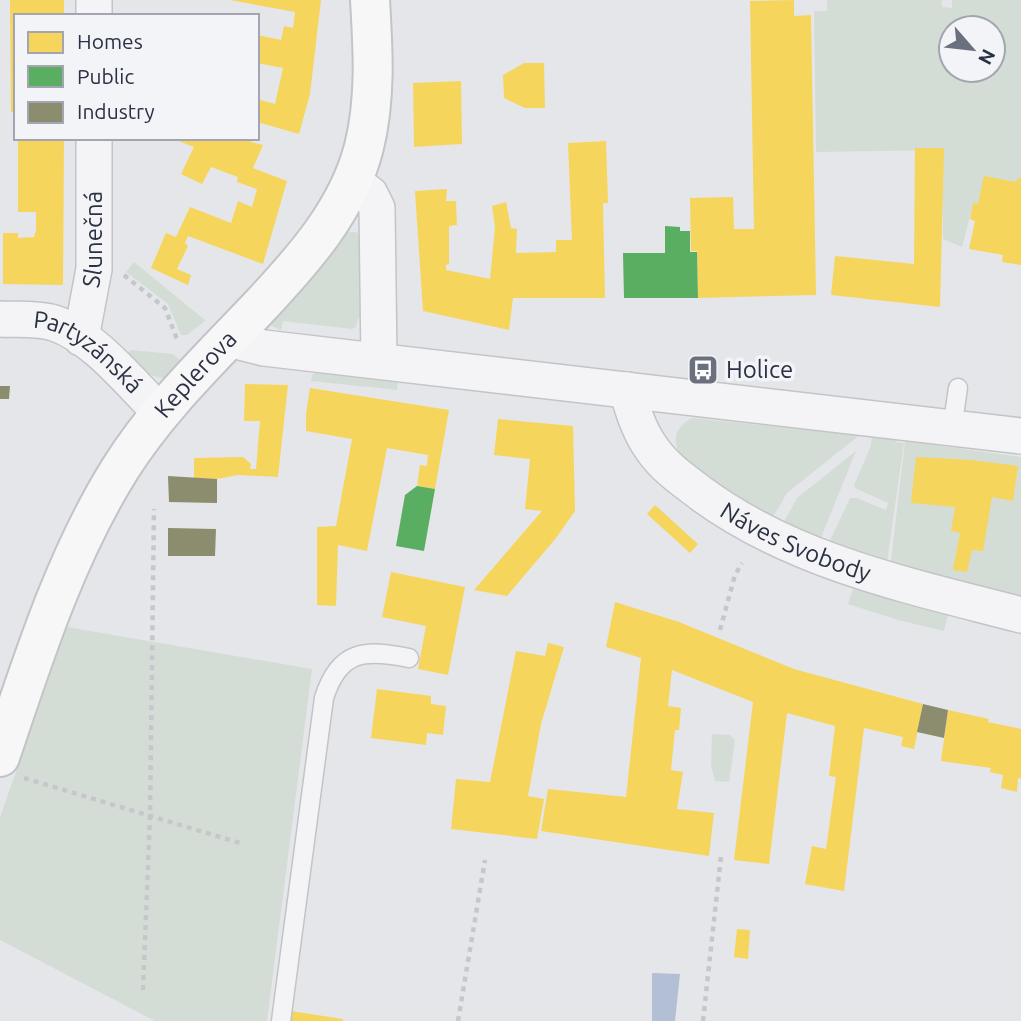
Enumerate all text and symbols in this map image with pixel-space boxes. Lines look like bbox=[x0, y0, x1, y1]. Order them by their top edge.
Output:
legend bbox=[14, 14, 259, 140]
north arrow bbox=[937, 14, 1007, 84]
text: Homes bbox=[77, 29, 143, 53]
text: N bbox=[974, 46, 1000, 68]
text: Public bbox=[77, 64, 134, 88]
text: Industry bbox=[77, 99, 155, 123]
street label: Slunečná bbox=[77, 191, 107, 290]
street label: Partyzánská bbox=[32, 306, 148, 398]
street label: Keplerova bbox=[149, 325, 242, 423]
bus stop icon: Holice bbox=[686, 353, 720, 387]
place label: Holice bbox=[726, 356, 793, 383]
street label: Náves Svobody bbox=[716, 496, 875, 587]

